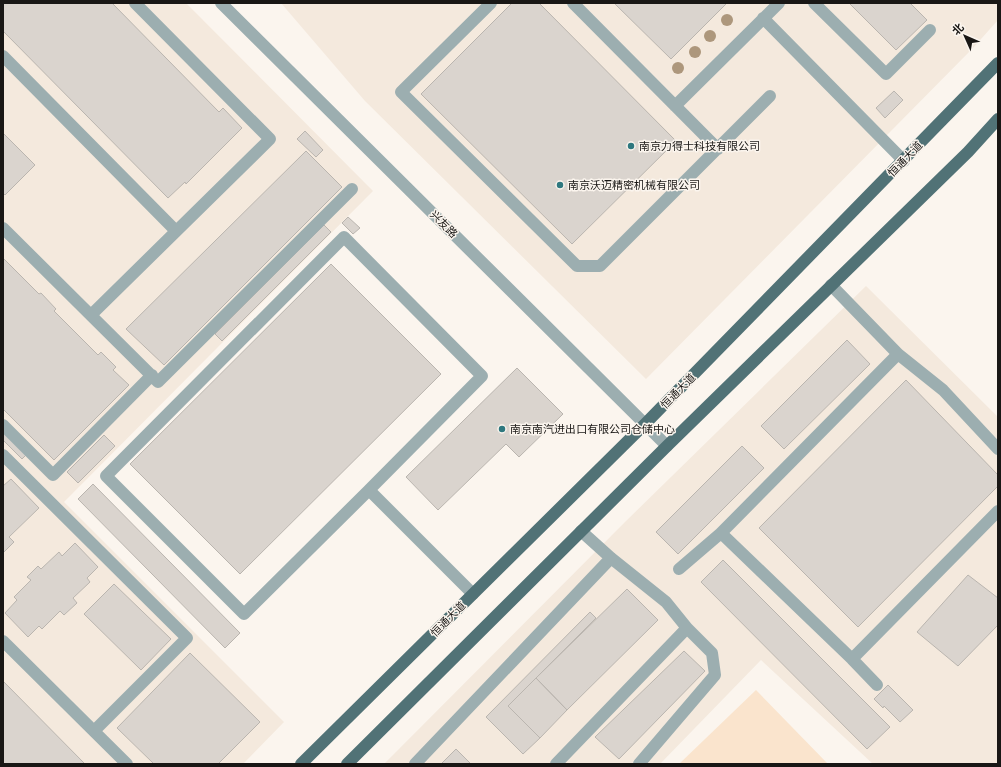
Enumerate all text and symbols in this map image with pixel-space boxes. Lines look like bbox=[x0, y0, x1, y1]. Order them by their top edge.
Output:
north arrow bbox=[945, 16, 985, 56]
text: 北 bbox=[949, 20, 967, 38]
street label: 恒通大道 bbox=[885, 138, 925, 180]
place label: 南京力得士科技有限公司 bbox=[639, 139, 760, 153]
marker: 南京力得士科技有限公司 bbox=[626, 141, 636, 151]
place label: 南京沃迈精密机械有限公司 bbox=[568, 178, 700, 192]
marker: 南京沃迈精密机械有限公司 bbox=[555, 180, 565, 190]
street label: 兴友路 bbox=[427, 207, 461, 241]
street label: 恒通大道 bbox=[657, 370, 699, 412]
place label: 南京南汽进出口有限公司仓储中心 bbox=[510, 422, 675, 436]
marker: 南京南汽进出口有限公司仓储中心 bbox=[497, 424, 507, 434]
street label: 恒通大道 bbox=[427, 598, 469, 640]

